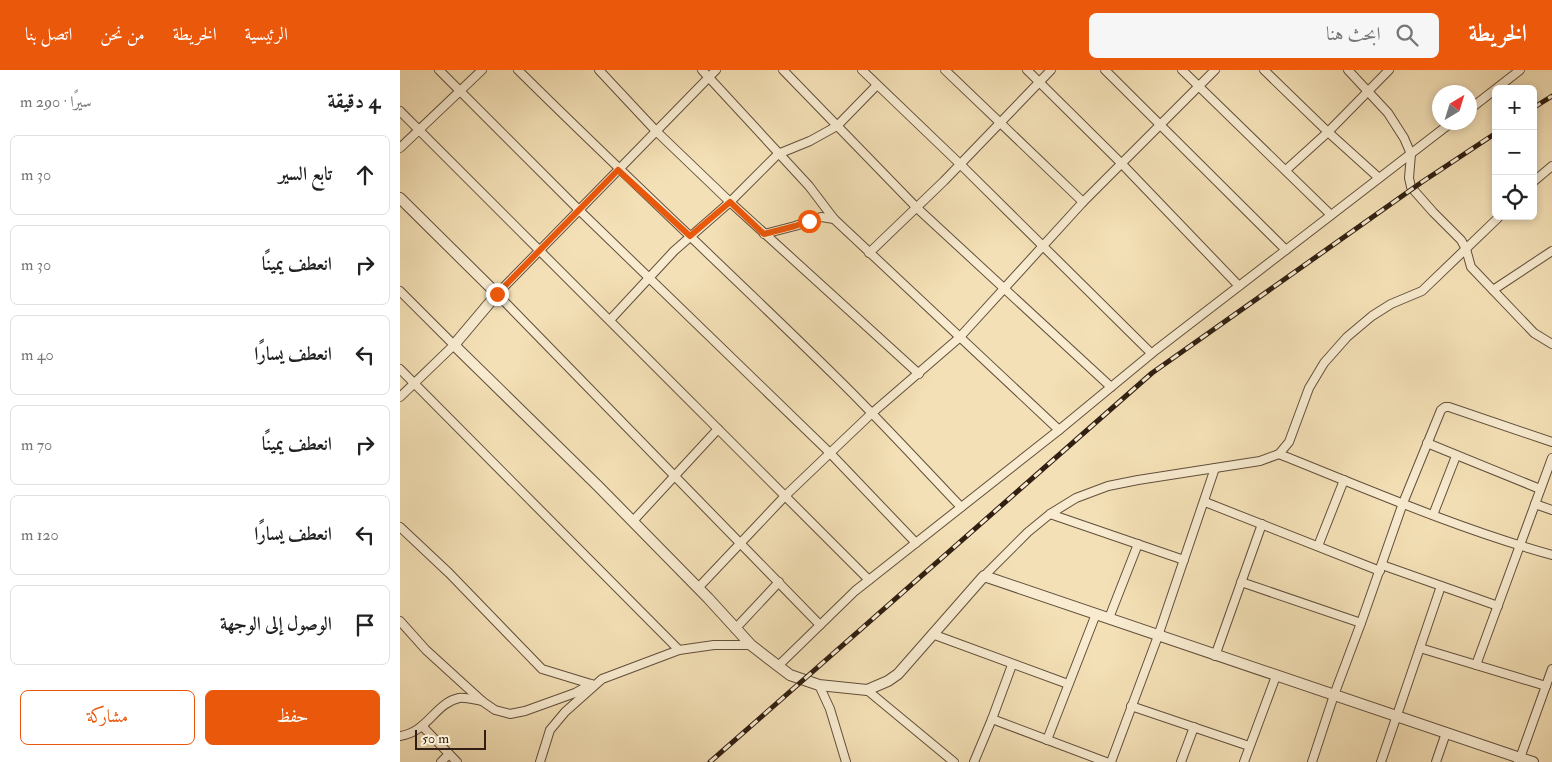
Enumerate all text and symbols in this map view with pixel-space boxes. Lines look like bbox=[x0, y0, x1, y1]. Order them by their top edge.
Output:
search box bbox=[1089, 13, 1439, 58]
text: الخريطة bbox=[1469, 18, 1527, 49]
icon: search bbox=[1393, 21, 1421, 49]
text: ابحث هنا bbox=[1326, 22, 1381, 46]
text: اتصل بنا bbox=[25, 23, 72, 46]
text: من نحن bbox=[100, 23, 145, 46]
text: الخريطة bbox=[173, 23, 217, 46]
text: الرئيسية bbox=[245, 23, 288, 46]
north arrow bbox=[1432, 85, 1477, 130]
map controls bbox=[1492, 85, 1537, 220]
button: + bbox=[1492, 85, 1537, 130]
text: 4 دقيقة bbox=[328, 88, 380, 115]
text: سيرًا · 290 m bbox=[20, 92, 92, 112]
button: − bbox=[1492, 130, 1537, 175]
icon: ahead bbox=[351, 161, 379, 189]
text: تابع السير bbox=[278, 162, 332, 186]
text: 30 m bbox=[21, 165, 51, 185]
button: locate bbox=[1492, 175, 1537, 220]
route start bbox=[798, 210, 821, 233]
icon: right bbox=[351, 251, 379, 279]
text: انعطف يمينًا bbox=[262, 252, 332, 276]
text: 30 m bbox=[21, 255, 51, 275]
route end bbox=[486, 283, 509, 306]
icon: left bbox=[351, 341, 379, 369]
text: انعطف يسارًا bbox=[254, 342, 332, 366]
text: 40 m bbox=[21, 345, 54, 365]
icon: right bbox=[351, 431, 379, 459]
text: انعطف يمينًا bbox=[262, 432, 332, 456]
text: 70 m bbox=[21, 435, 52, 455]
icon: left bbox=[351, 521, 379, 549]
text: انعطف يسارًا bbox=[254, 522, 332, 546]
text: 120 m bbox=[21, 525, 59, 545]
icon: arrive bbox=[351, 611, 379, 639]
text: الوصول إلى الوجهة bbox=[220, 612, 332, 636]
button: مشاركة bbox=[20, 690, 195, 745]
button: حفظ bbox=[205, 690, 380, 745]
scale bar bbox=[415, 727, 486, 750]
text: 50 m bbox=[422, 730, 449, 747]

